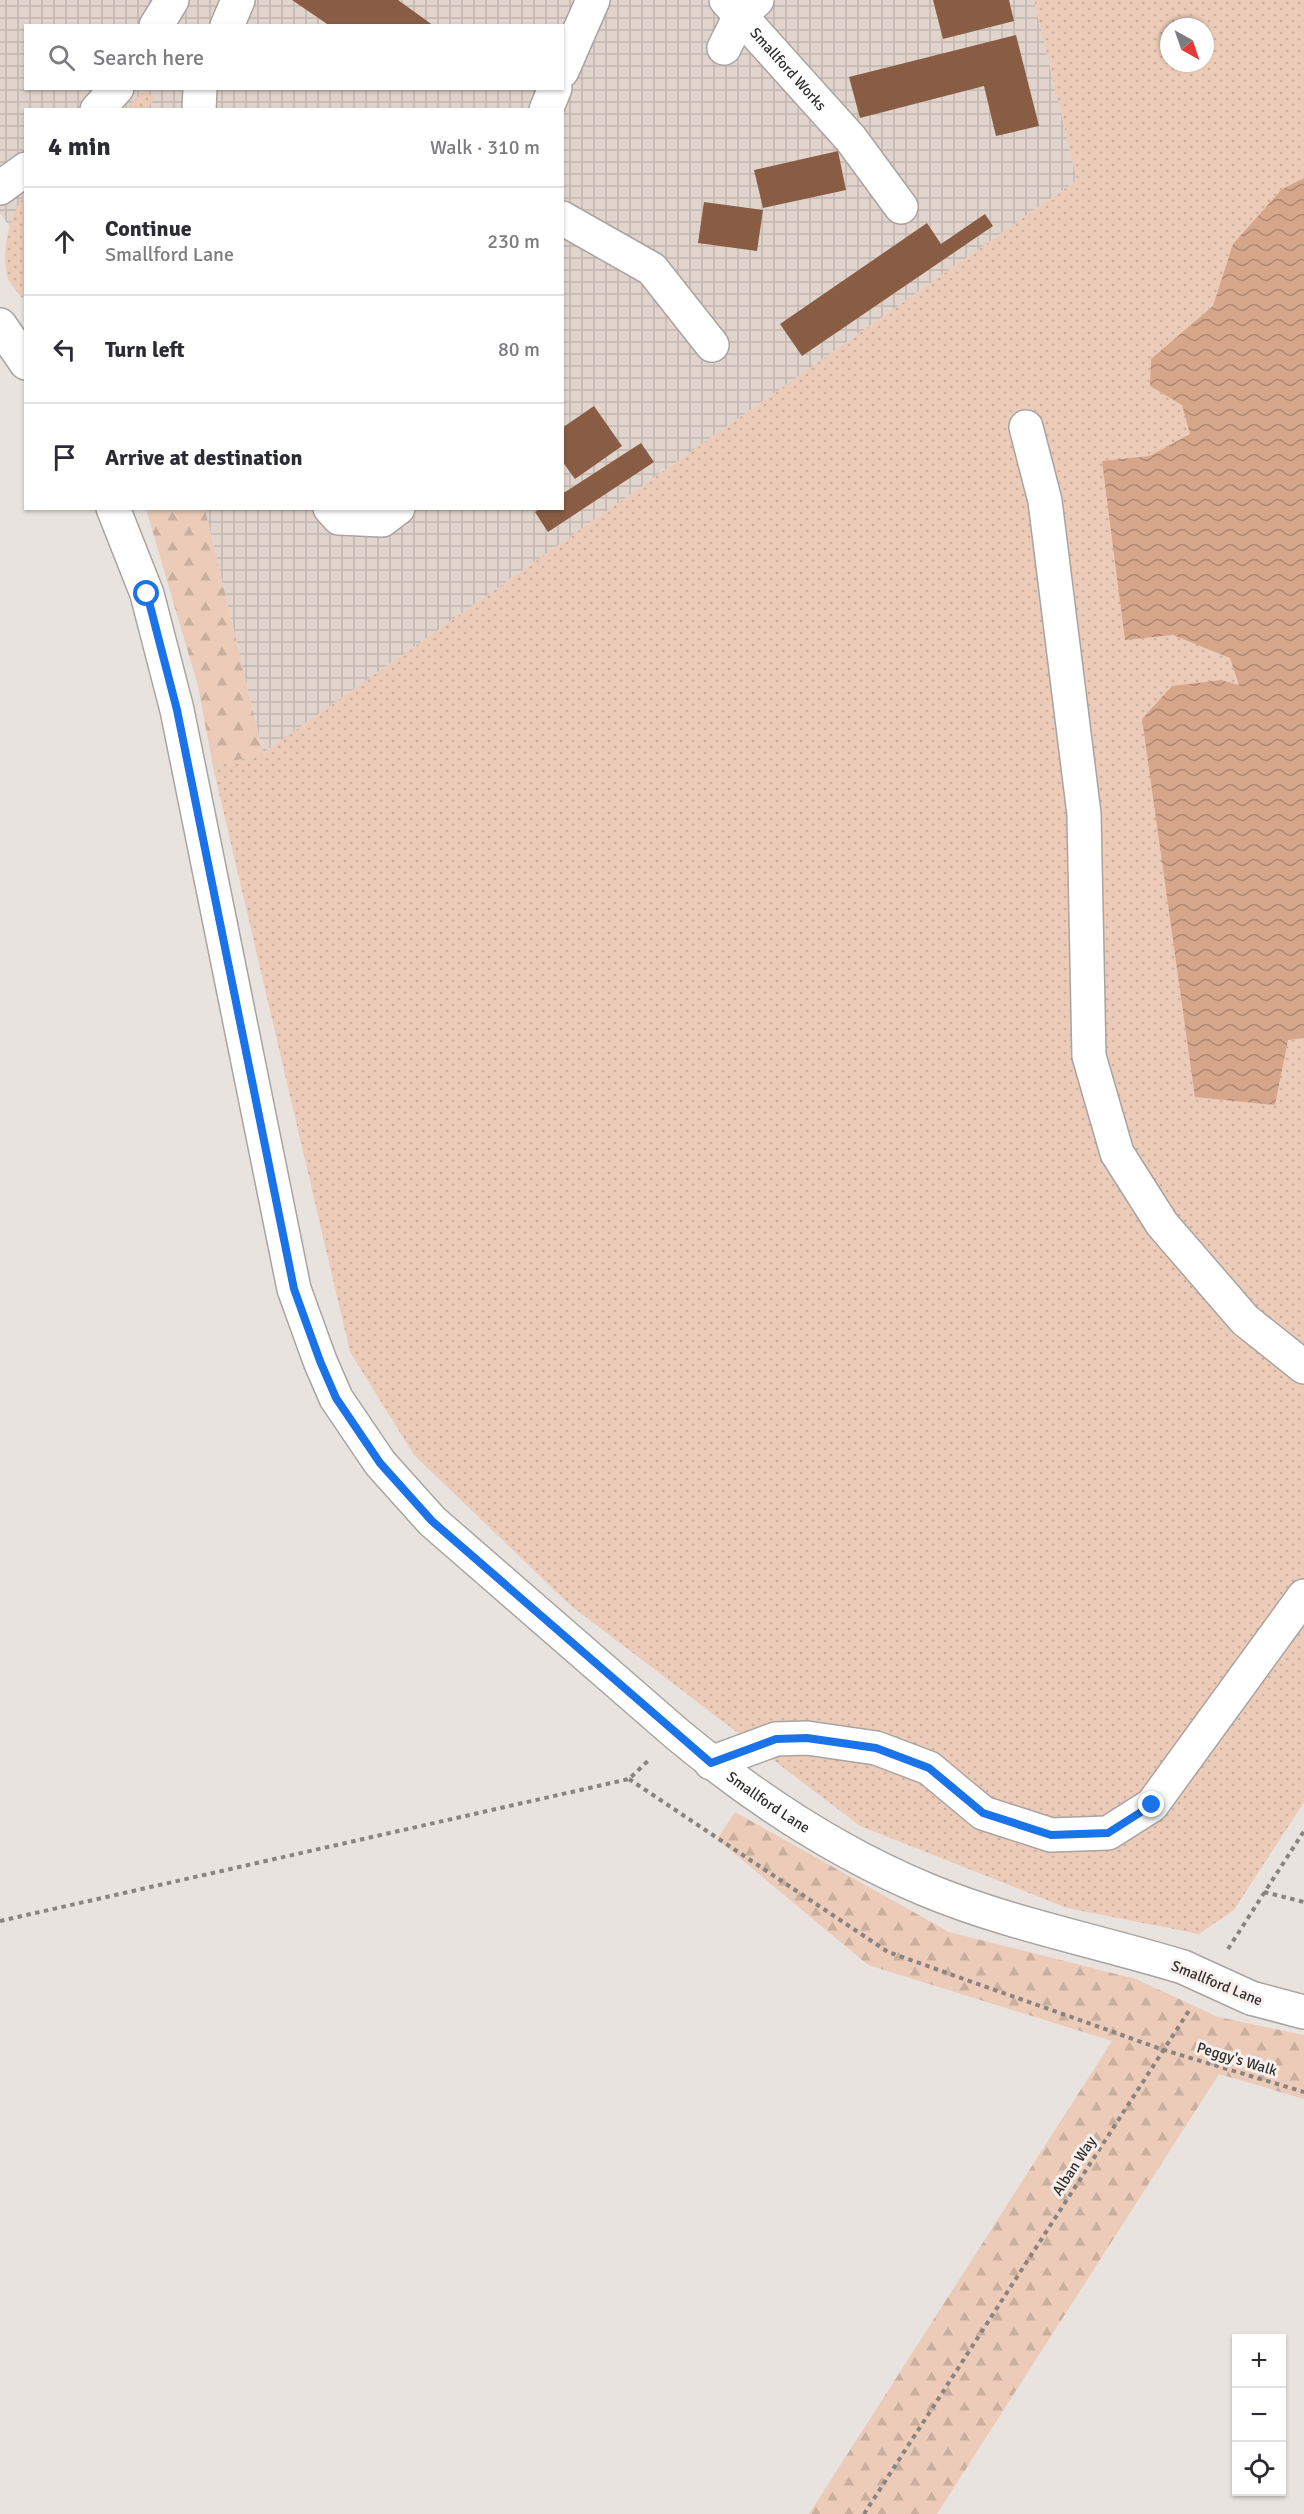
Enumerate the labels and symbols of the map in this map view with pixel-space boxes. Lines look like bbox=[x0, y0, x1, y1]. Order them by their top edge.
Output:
north arrow bbox=[1160, 18, 1214, 72]
street label: Smallford Works bbox=[746, 24, 830, 115]
route start bbox=[133, 580, 159, 606]
street label: Smallford Lane bbox=[723, 1768, 813, 1837]
route end bbox=[1138, 1791, 1164, 1817]
street label: Smallford Lane bbox=[1169, 1957, 1265, 2009]
street label: Peggy's Walk bbox=[1195, 2038, 1280, 2080]
street label: Alban Way bbox=[1048, 2133, 1100, 2199]

